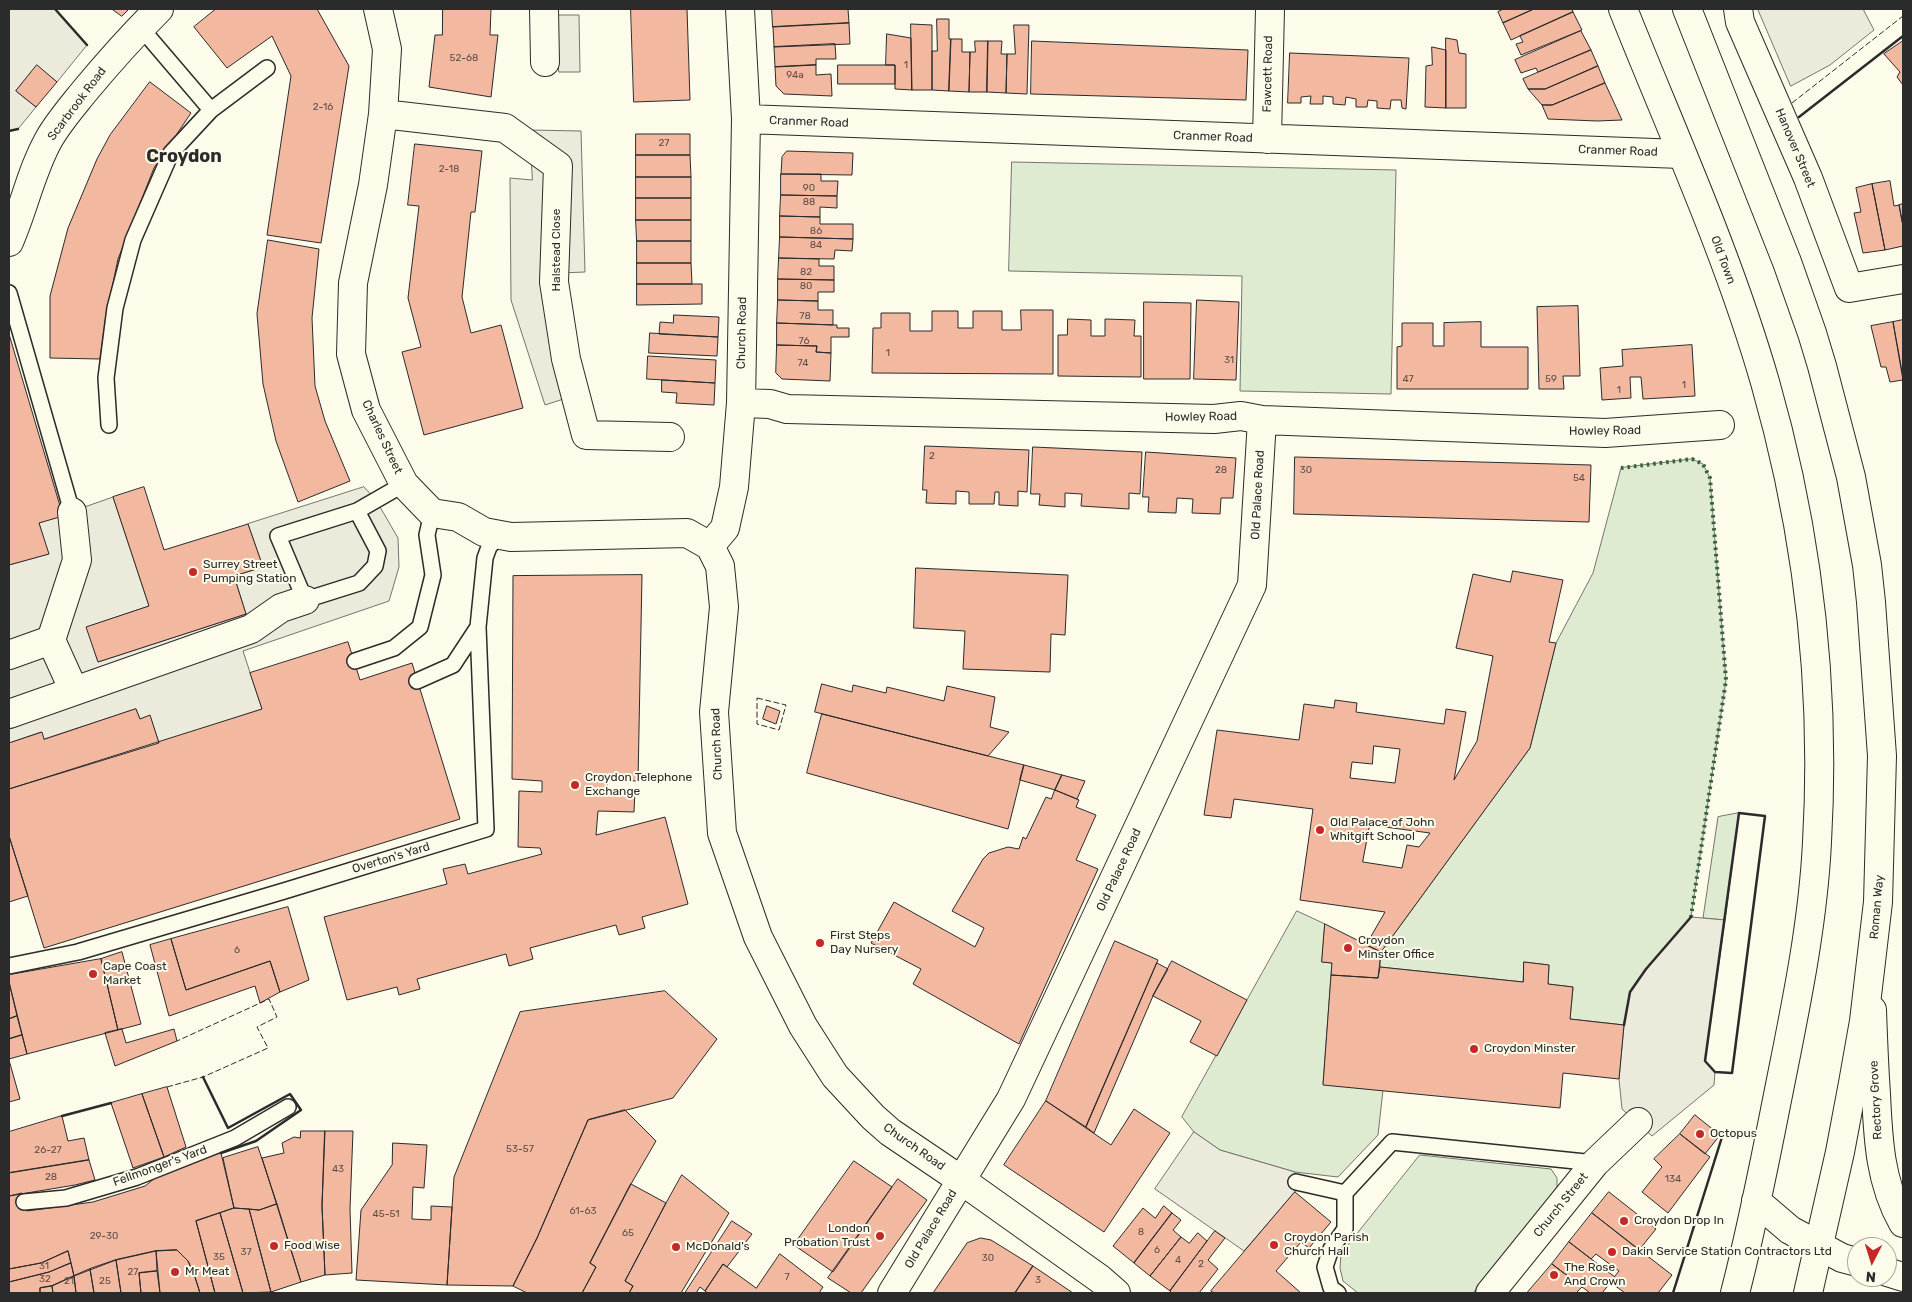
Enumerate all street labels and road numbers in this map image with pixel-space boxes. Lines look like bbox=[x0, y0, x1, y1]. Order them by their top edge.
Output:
street label: Fawcett Road bbox=[1260, 35, 1276, 113]
street label: Scarbrook Road bbox=[45, 64, 109, 144]
street label: Hanover Street bbox=[1772, 106, 1818, 190]
street label: Cranmer Road bbox=[769, 113, 849, 131]
street label: Cranmer Road bbox=[1173, 128, 1253, 146]
street label: Cranmer Road bbox=[1578, 142, 1658, 160]
street label: Halstead Close bbox=[550, 209, 564, 291]
street label: Old Town bbox=[1708, 234, 1738, 286]
street label: Church Road bbox=[734, 297, 750, 369]
street label: Charles Street bbox=[359, 398, 405, 476]
street label: Howley Road bbox=[1165, 409, 1237, 425]
street label: Howley Road bbox=[1569, 423, 1641, 439]
street label: Old Palace Road bbox=[1248, 450, 1268, 540]
street label: Church Road bbox=[709, 708, 725, 780]
street label: Old Palace Road bbox=[1094, 826, 1144, 914]
street label: Overton's Yard bbox=[350, 839, 432, 877]
street label: Roman Way bbox=[1867, 874, 1887, 940]
street label: Rectory Grove bbox=[1867, 1060, 1885, 1140]
street label: Church Road bbox=[880, 1120, 948, 1174]
street label: Fellmonger's Yard bbox=[111, 1142, 209, 1190]
street label: Church Street bbox=[1531, 1170, 1591, 1240]
street label: Old Palace Road bbox=[902, 1187, 960, 1271]

